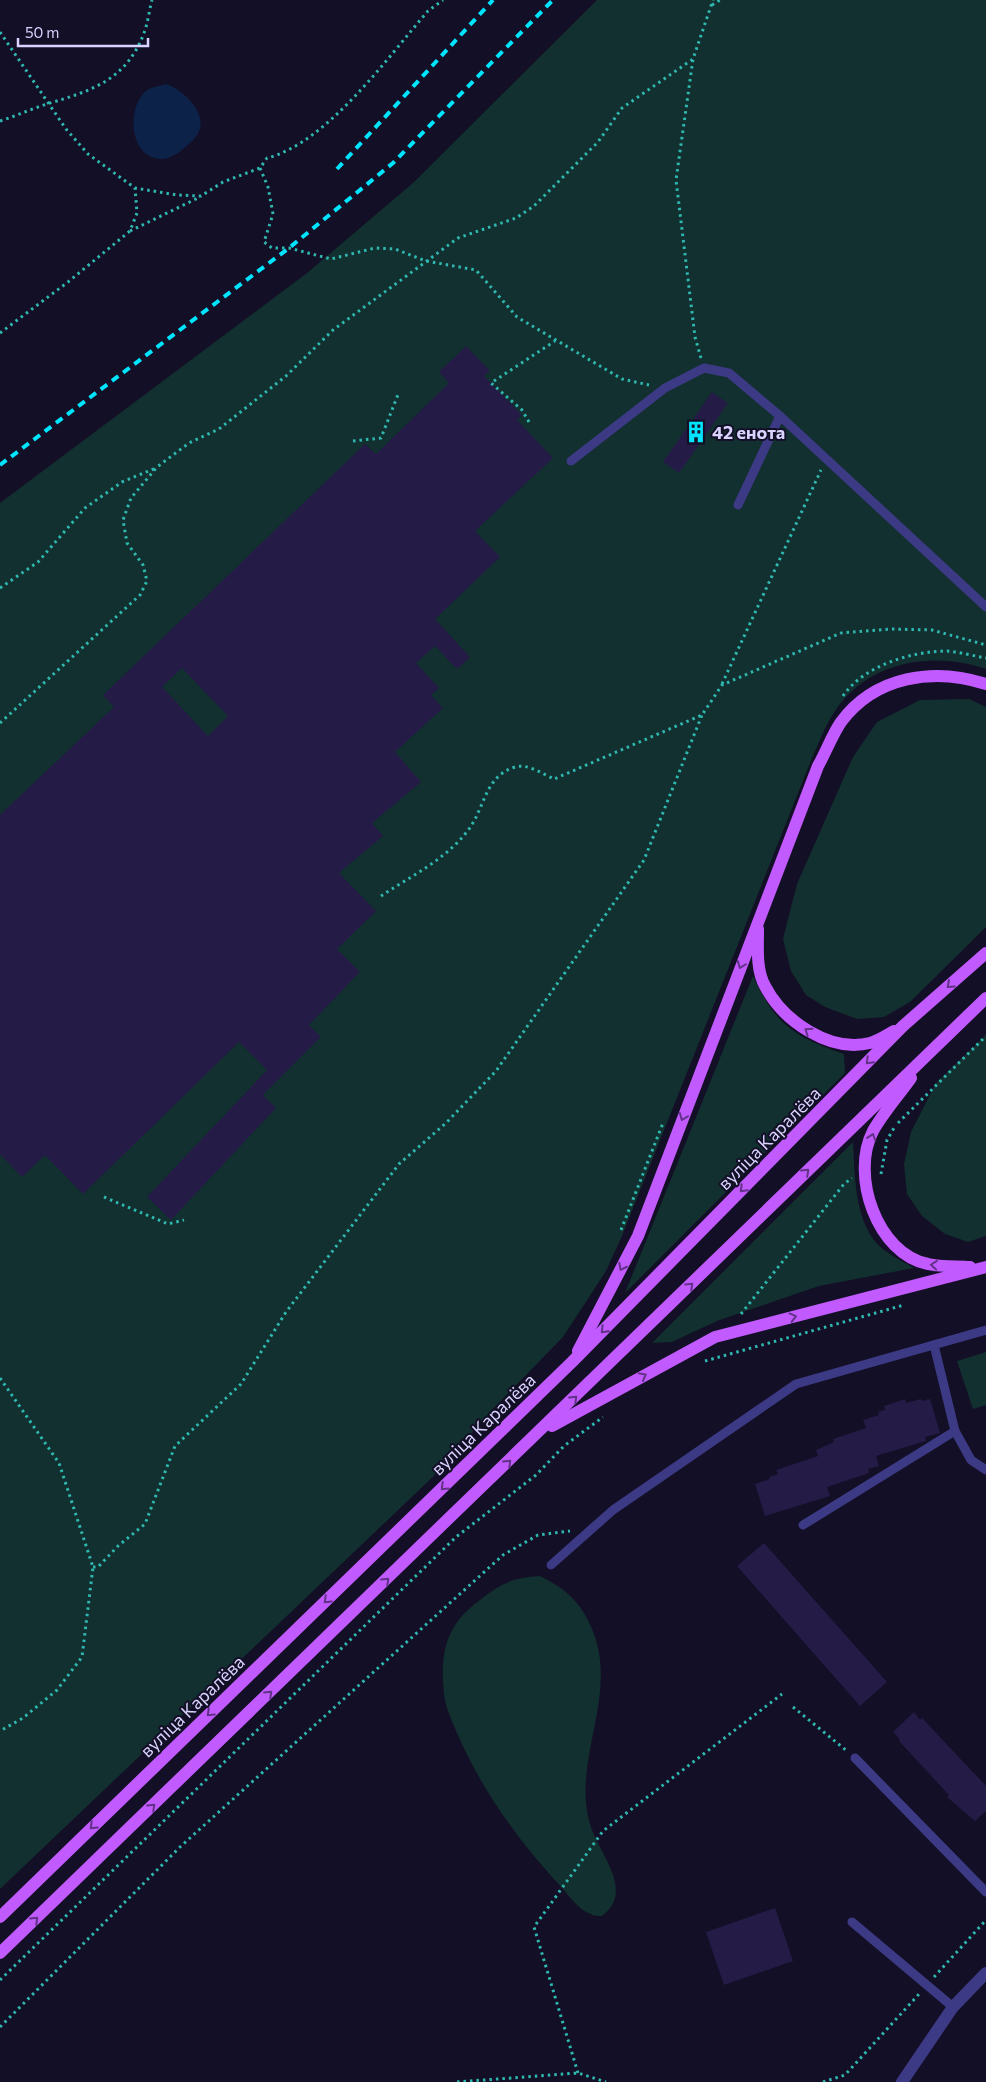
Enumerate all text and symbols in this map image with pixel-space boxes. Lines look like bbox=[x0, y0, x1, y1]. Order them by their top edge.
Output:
scale bar bbox=[18, 15, 148, 47]
text: 50 m bbox=[25, 23, 59, 41]
building icon: 42 енота bbox=[683, 419, 709, 445]
place label: 42 енота bbox=[712, 421, 785, 443]
one-way arrow bbox=[737, 960, 747, 969]
one-way arrow bbox=[946, 979, 955, 988]
one-way arrow bbox=[805, 1028, 814, 1037]
one-way arrow bbox=[866, 1055, 875, 1064]
street label: вуліца Каралёва bbox=[713, 1082, 825, 1194]
one-way arrow bbox=[679, 1112, 689, 1121]
one-way arrow bbox=[866, 1133, 876, 1142]
one-way arrow bbox=[800, 1169, 809, 1178]
one-way arrow bbox=[740, 1184, 749, 1193]
one-way arrow bbox=[930, 1259, 938, 1270]
one-way arrow bbox=[618, 1262, 628, 1271]
one-way arrow bbox=[684, 1283, 693, 1292]
one-way arrow bbox=[788, 1312, 797, 1323]
one-way arrow bbox=[601, 1324, 610, 1333]
street label: вуліца Каралёва bbox=[426, 1369, 540, 1479]
one-way arrow bbox=[638, 1373, 647, 1383]
one-way arrow bbox=[568, 1396, 577, 1405]
one-way arrow bbox=[502, 1460, 511, 1469]
one-way arrow bbox=[440, 1481, 449, 1490]
one-way arrow bbox=[380, 1578, 389, 1587]
one-way arrow bbox=[324, 1594, 333, 1603]
street label: вуліца Каралёва bbox=[135, 1651, 249, 1761]
one-way arrow bbox=[263, 1691, 272, 1700]
one-way arrow bbox=[207, 1707, 216, 1716]
one-way arrow bbox=[146, 1804, 155, 1813]
one-way arrow bbox=[90, 1820, 99, 1829]
one-way arrow bbox=[29, 1916, 38, 1925]

